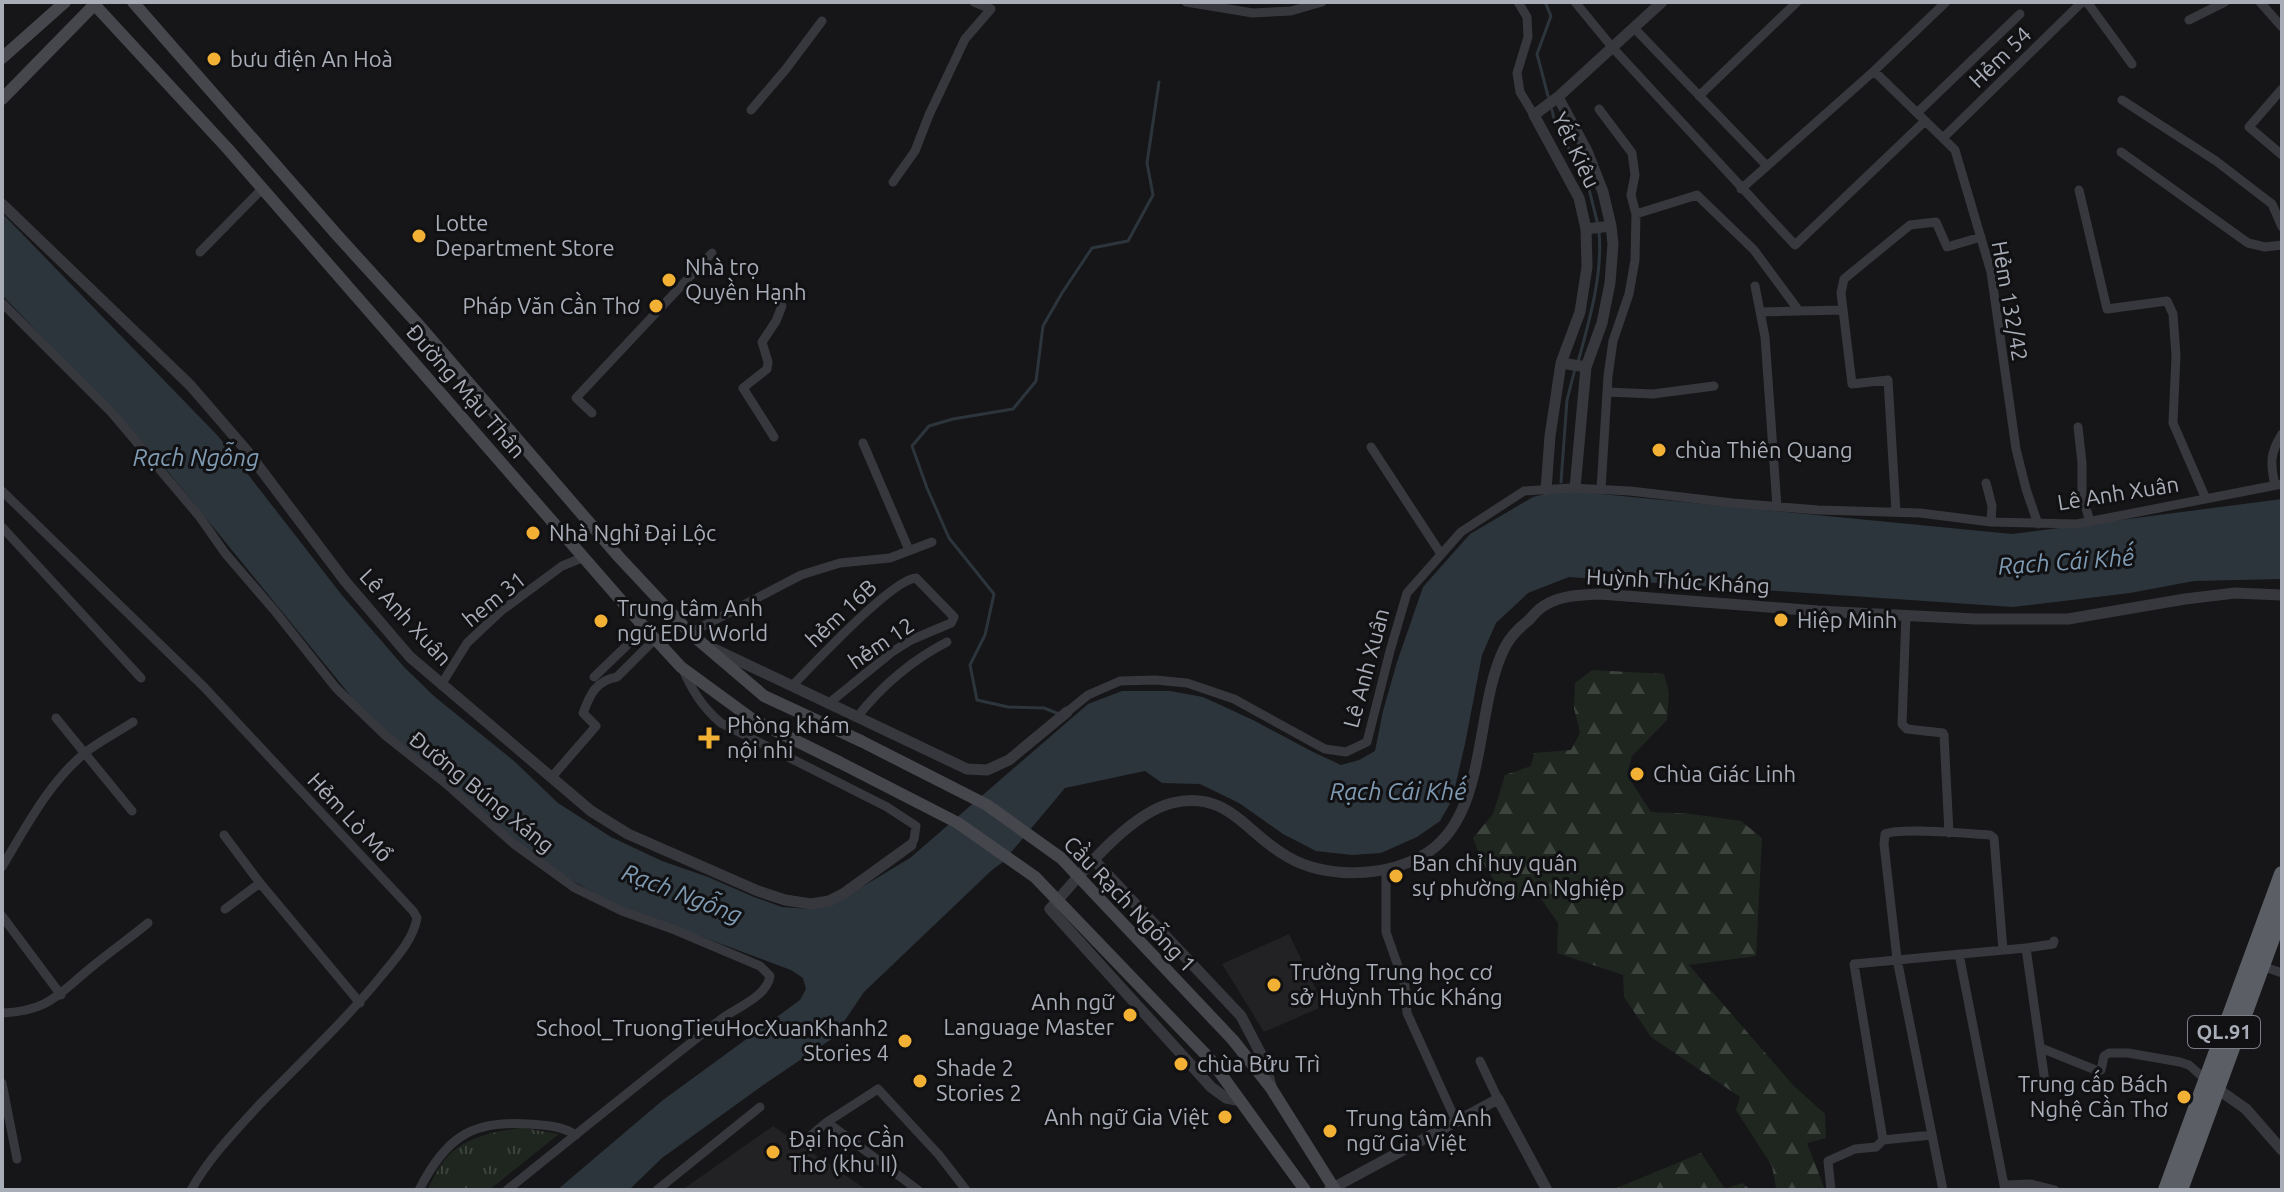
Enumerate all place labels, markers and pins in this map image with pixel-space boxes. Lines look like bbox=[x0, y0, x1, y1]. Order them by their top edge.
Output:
place label: bưu điện An Hoà bbox=[230, 46, 393, 71]
marker: bưu điện An Hoà bbox=[205, 50, 223, 68]
place label: Lotte Department Store bbox=[435, 210, 615, 260]
marker: Lotte Department Store bbox=[410, 227, 428, 245]
place label: Nhà trọ Quyền Hạnh bbox=[685, 254, 807, 304]
marker: Nhà trọ Quyền Hạnh bbox=[660, 271, 678, 289]
place label: Pháp Văn Cần Thơ bbox=[462, 291, 640, 318]
marker: Pháp Văn Cần Thơ bbox=[647, 297, 665, 315]
place label: chùa Thiên Quang bbox=[1675, 437, 1853, 462]
marker: chùa Thiên Quang bbox=[1650, 441, 1668, 459]
place label: Nhà Nghỉ Đại Lộc bbox=[549, 520, 716, 545]
marker: Nhà Nghỉ Đại Lộc bbox=[524, 524, 542, 542]
place label: Trung tâm Anh ngữ EDU World bbox=[617, 595, 768, 645]
place label: Hiệp Minh bbox=[1797, 607, 1897, 632]
marker: Hiệp Minh bbox=[1772, 611, 1790, 629]
marker: Trung tâm Anh ngữ EDU World bbox=[592, 612, 610, 630]
place label: Phòng khám nội nhi bbox=[727, 712, 850, 762]
marker: Phòng khám nội nhi bbox=[698, 727, 720, 749]
place label: Chùa Giác Linh bbox=[1653, 761, 1796, 786]
marker: Chùa Giác Linh bbox=[1628, 765, 1646, 783]
place label: Ban chỉ huy quân sự phường An Nghiệp bbox=[1412, 850, 1624, 900]
marker: Ban chỉ huy quân sự phường An Nghiệp bbox=[1387, 867, 1405, 885]
place label: Trường Trung học cơ sở Huỳnh Thúc Kháng bbox=[1290, 959, 1503, 1009]
marker: Trường Trung học cơ sở Huỳnh Thúc Kháng bbox=[1265, 976, 1283, 994]
place label: Anh ngữ Language Master bbox=[943, 989, 1115, 1039]
marker: Anh ngữ Language Master bbox=[1121, 1006, 1139, 1024]
place label: School_TruongTieuHocXuanKhanh2 Stories 4 bbox=[536, 1015, 889, 1065]
marker: School_TruongTieuHocXuanKhanh2 Stories 4 bbox=[896, 1032, 914, 1050]
place label: chùa Bửu Trì bbox=[1197, 1051, 1320, 1076]
place label: Shade 2 Stories 2 bbox=[936, 1055, 1022, 1105]
marker: chùa Bửu Trì bbox=[1172, 1055, 1190, 1073]
place label: Trung cấp Bách Nghệ Cần Thơ bbox=[2018, 1069, 2168, 1121]
marker: Shade 2 Stories 2 bbox=[911, 1072, 929, 1090]
marker: Trung cấp Bách Nghệ Cần Thơ bbox=[2175, 1088, 2193, 1106]
place label: Anh ngữ Gia Việt bbox=[1044, 1104, 1209, 1129]
place label: Trung tâm Anh ngữ Gia Việt bbox=[1346, 1105, 1492, 1155]
marker: Anh ngữ Gia Việt bbox=[1216, 1108, 1234, 1126]
marker: Trung tâm Anh ngữ Gia Việt bbox=[1321, 1122, 1339, 1140]
place label: Đại học Cần Thơ (khu II) bbox=[789, 1124, 905, 1177]
marker: Đại học Cần Thơ (khu II) bbox=[764, 1143, 782, 1161]

